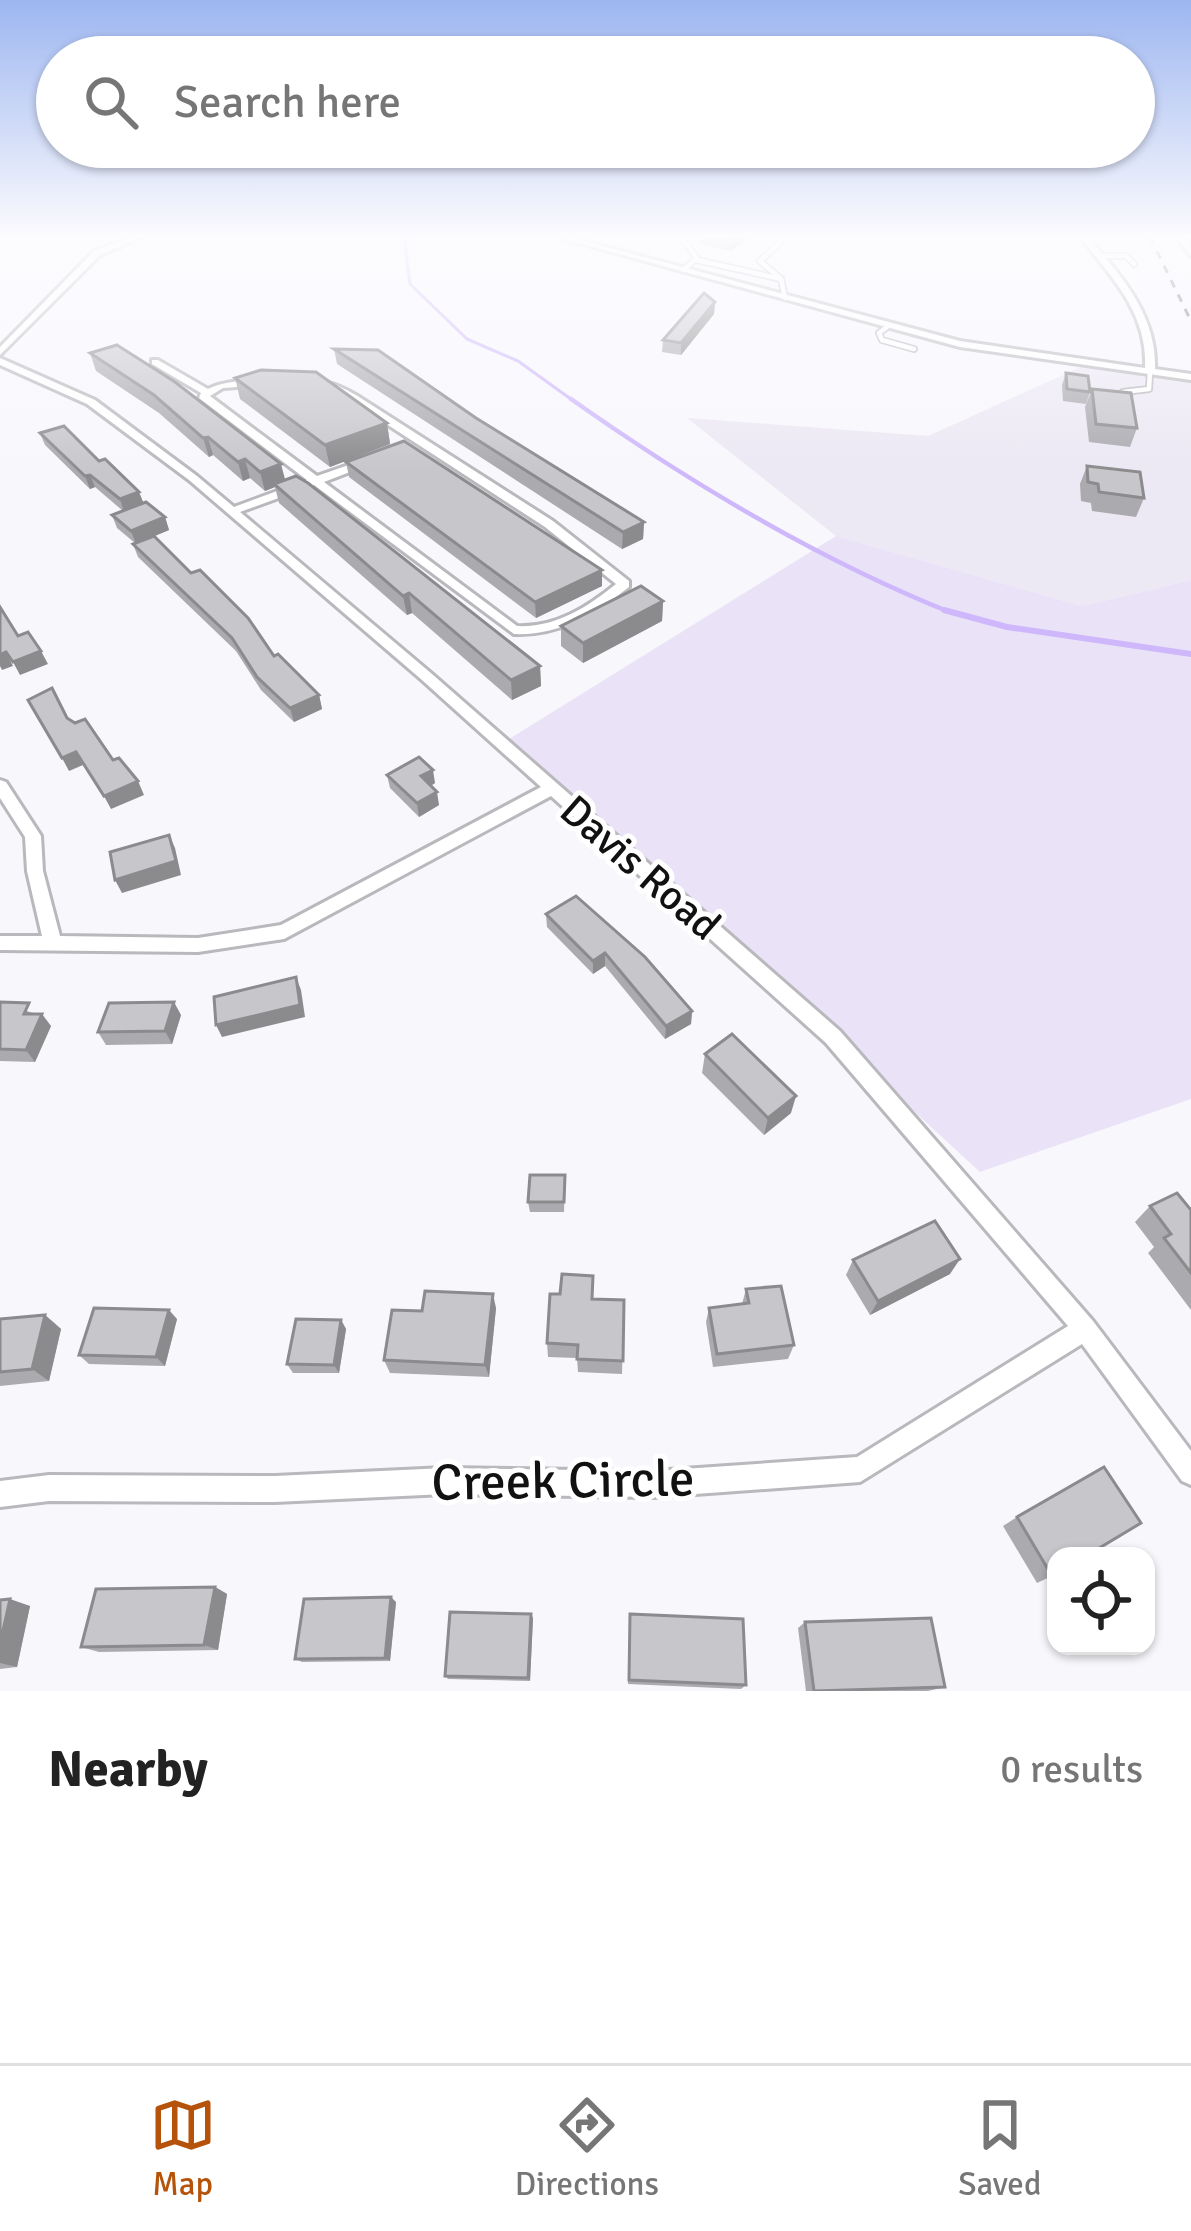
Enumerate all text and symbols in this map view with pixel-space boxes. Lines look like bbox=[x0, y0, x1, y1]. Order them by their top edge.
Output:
search box bbox=[36, 36, 1155, 168]
icon: search bbox=[78, 69, 144, 135]
text: Search here bbox=[174, 75, 401, 130]
street label: Davis Road bbox=[550, 785, 730, 951]
street label: Creek Circle bbox=[431, 1447, 695, 1515]
map controls bbox=[1047, 1547, 1155, 1655]
button: locate bbox=[1047, 1547, 1155, 1655]
text: Nearby bbox=[48, 1738, 208, 1801]
text: 0 results bbox=[1000, 1745, 1143, 1793]
tab: Map bbox=[150, 2092, 216, 2205]
tab: Directions bbox=[515, 2092, 659, 2205]
tab: Saved bbox=[958, 2092, 1041, 2205]

